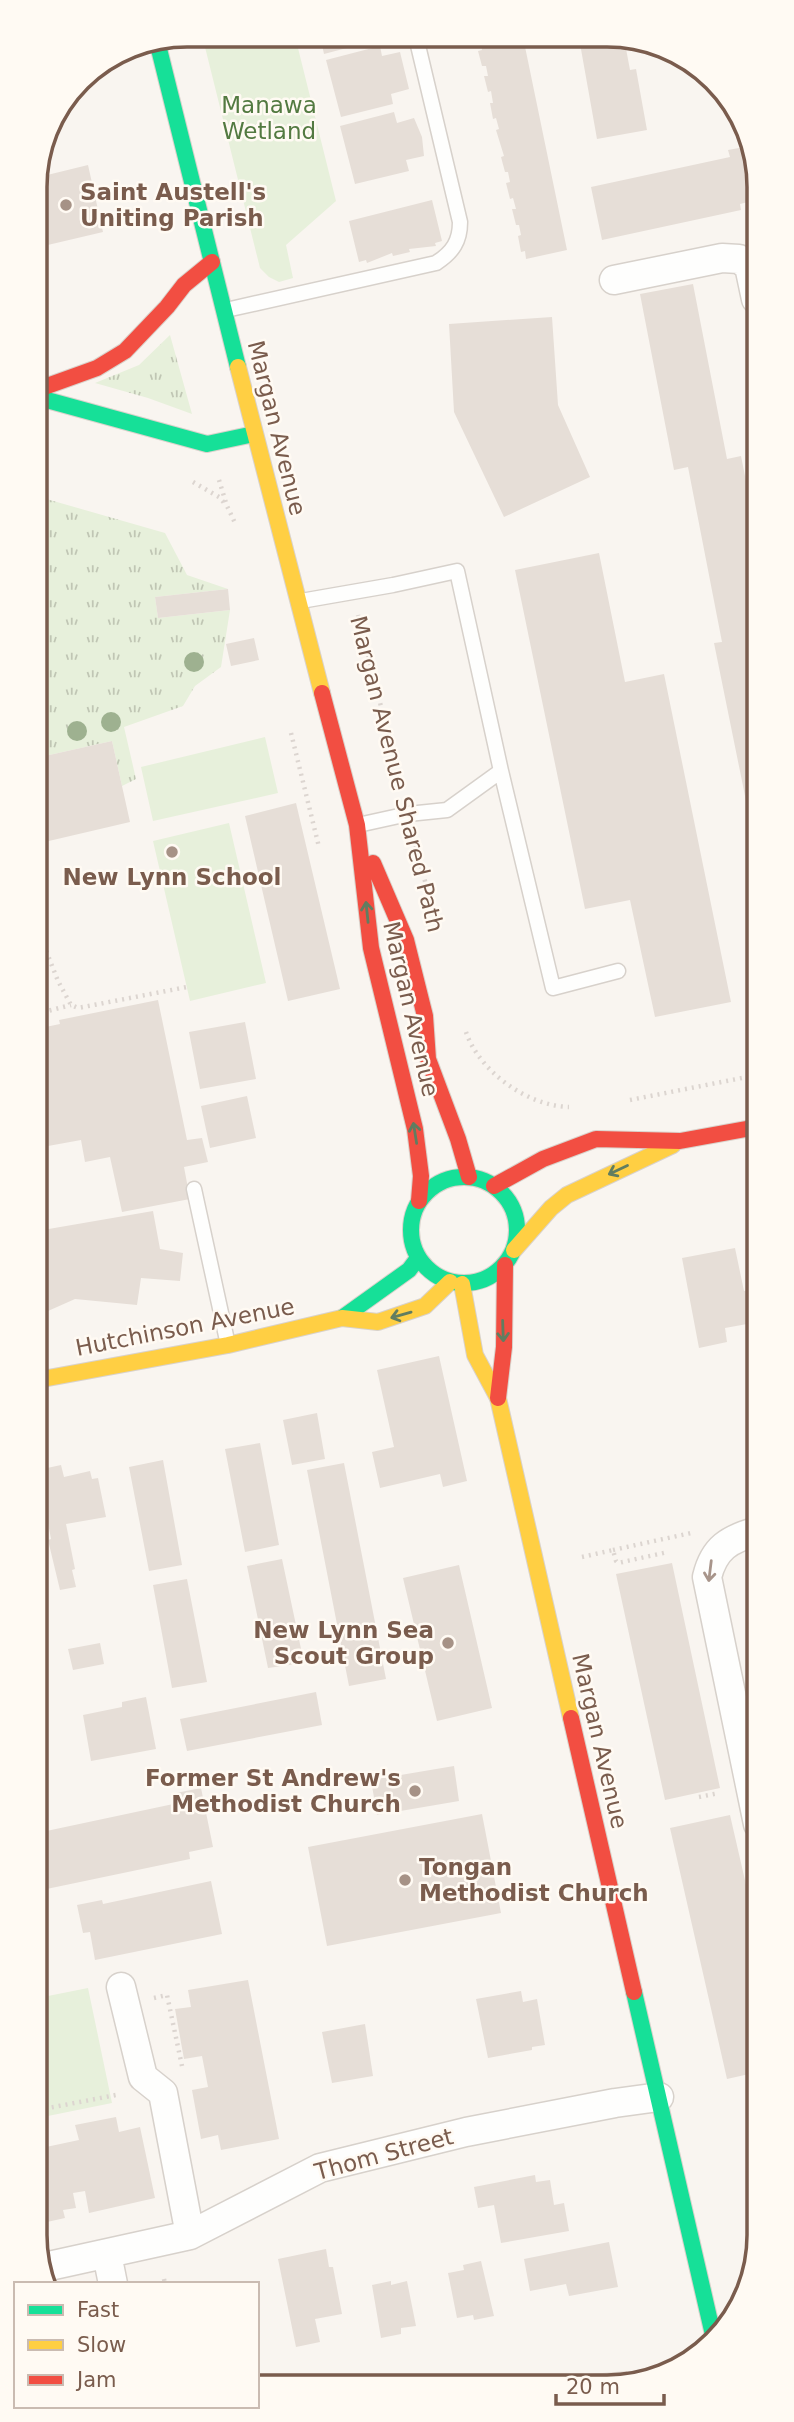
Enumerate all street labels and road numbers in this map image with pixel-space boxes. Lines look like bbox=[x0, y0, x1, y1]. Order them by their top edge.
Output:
street label: Margan Avenue bbox=[243, 338, 311, 518]
street label: Margan Avenue Shared Path bbox=[345, 613, 449, 935]
street label: Margan Avenue bbox=[378, 919, 444, 1099]
street label: Hutchinson Avenue bbox=[73, 1293, 297, 1361]
street label: Margan Avenue bbox=[567, 1651, 633, 1831]
street label: Thom Street bbox=[311, 2123, 456, 2185]

